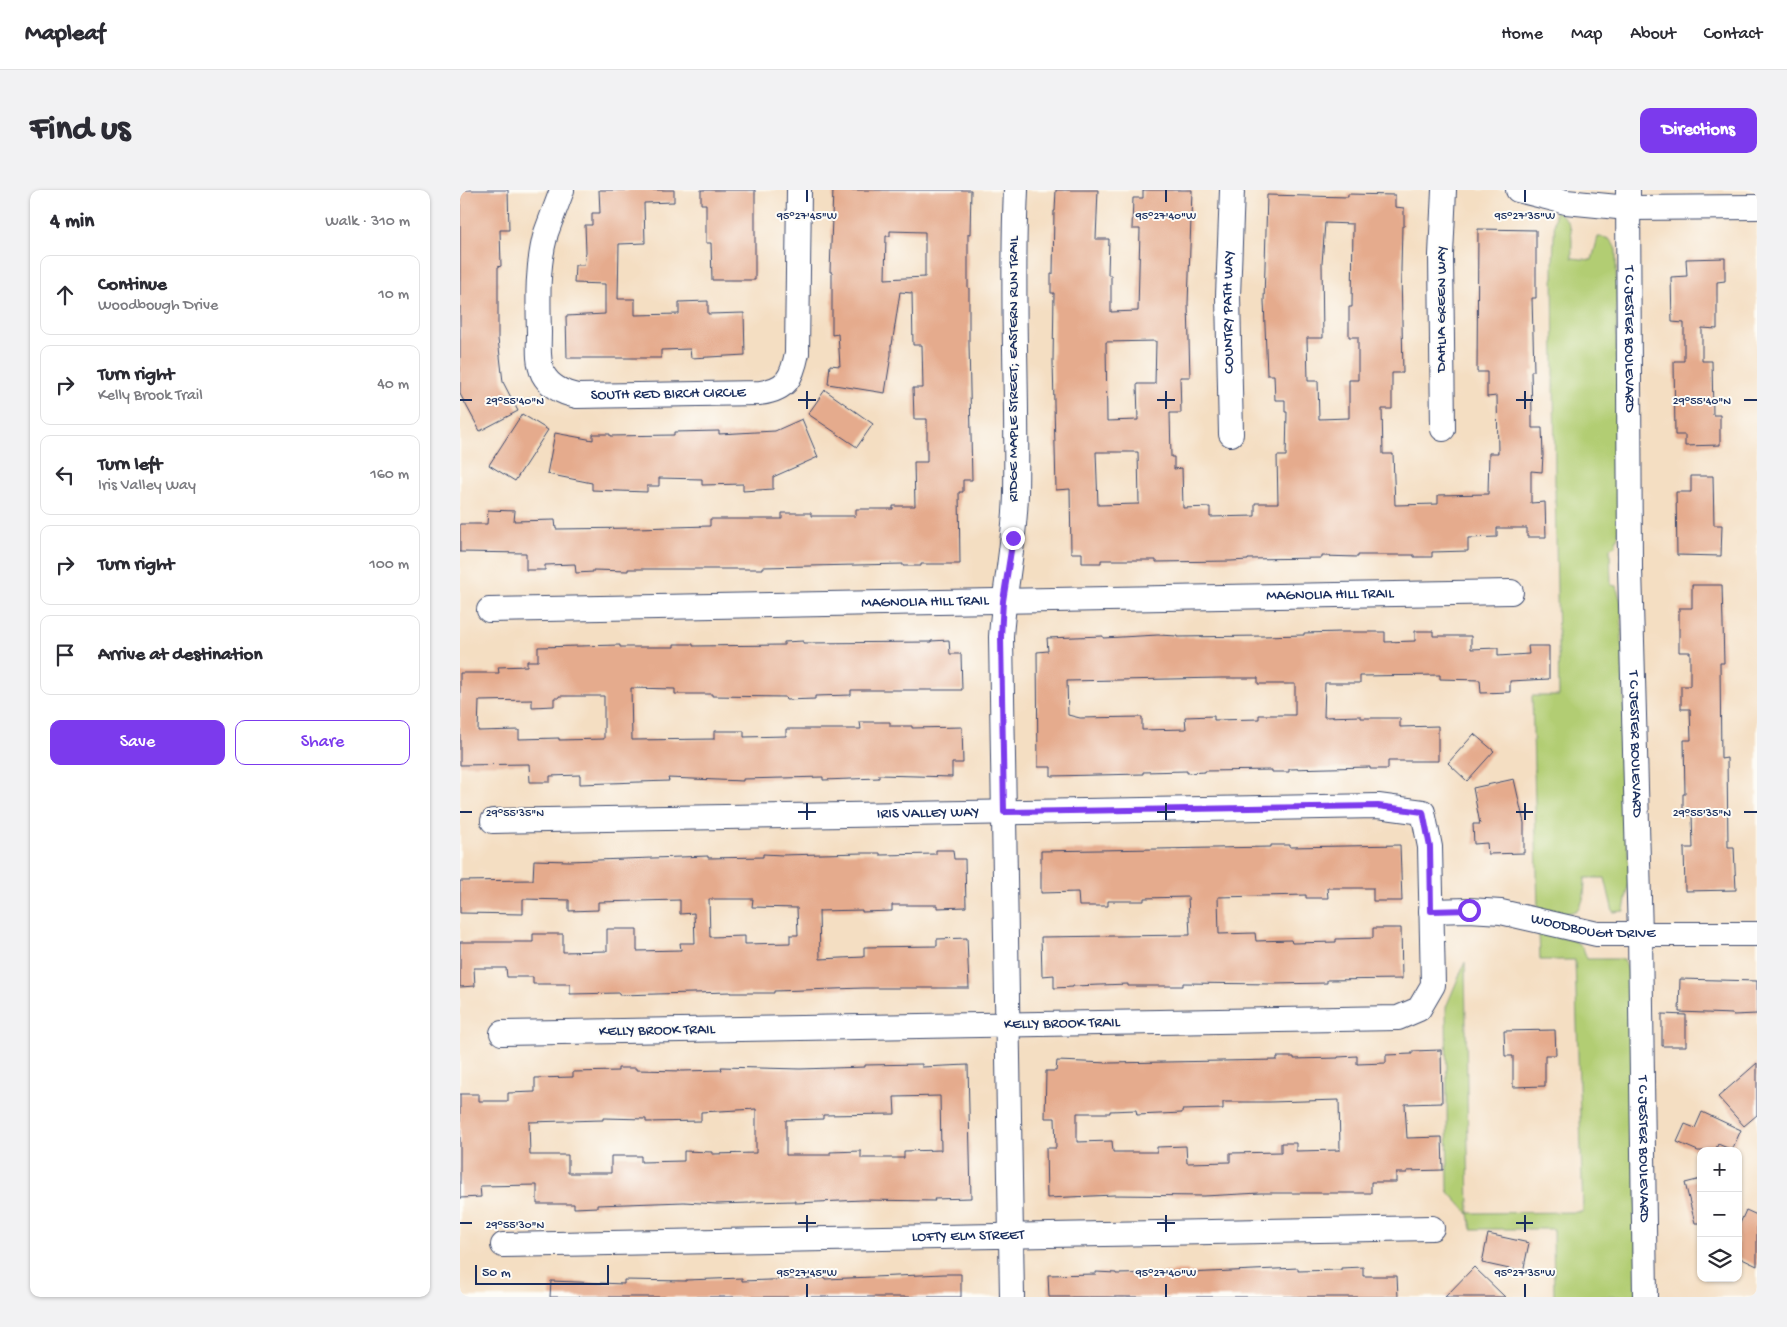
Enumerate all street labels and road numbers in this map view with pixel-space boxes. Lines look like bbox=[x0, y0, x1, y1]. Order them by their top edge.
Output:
street label: RIDGE MAPLE STREET; EASTERN RUN TRAIL bbox=[1005, 236, 1023, 502]
street label: DAHLIA GREEN WAY bbox=[1433, 246, 1451, 373]
street label: COUNTRY PATH WAY bbox=[1219, 250, 1239, 374]
street label: T C JESTER BOULEVARD bbox=[1619, 264, 1638, 413]
street label: SOUTH RED BIRCH CIRCLE bbox=[590, 384, 747, 405]
street label: MAGNOLIA HILL TRAIL bbox=[1266, 585, 1394, 605]
street label: MAGNOLIA HILL TRAIL bbox=[861, 592, 989, 612]
street label: T C JESTER BOULEVARD bbox=[1624, 669, 1646, 818]
street label: IRIS VALLEY WAY bbox=[877, 804, 979, 823]
street label: WOODBOUGH DRIVE bbox=[1529, 910, 1656, 943]
street label: KELLY BROOK TRAIL bbox=[1004, 1014, 1121, 1034]
street label: KELLY BROOK TRAIL bbox=[599, 1021, 716, 1041]
street label: T C JESTER BOULEVARD bbox=[1633, 1074, 1653, 1223]
street label: LOFTY ELM STREET bbox=[912, 1226, 1026, 1247]

